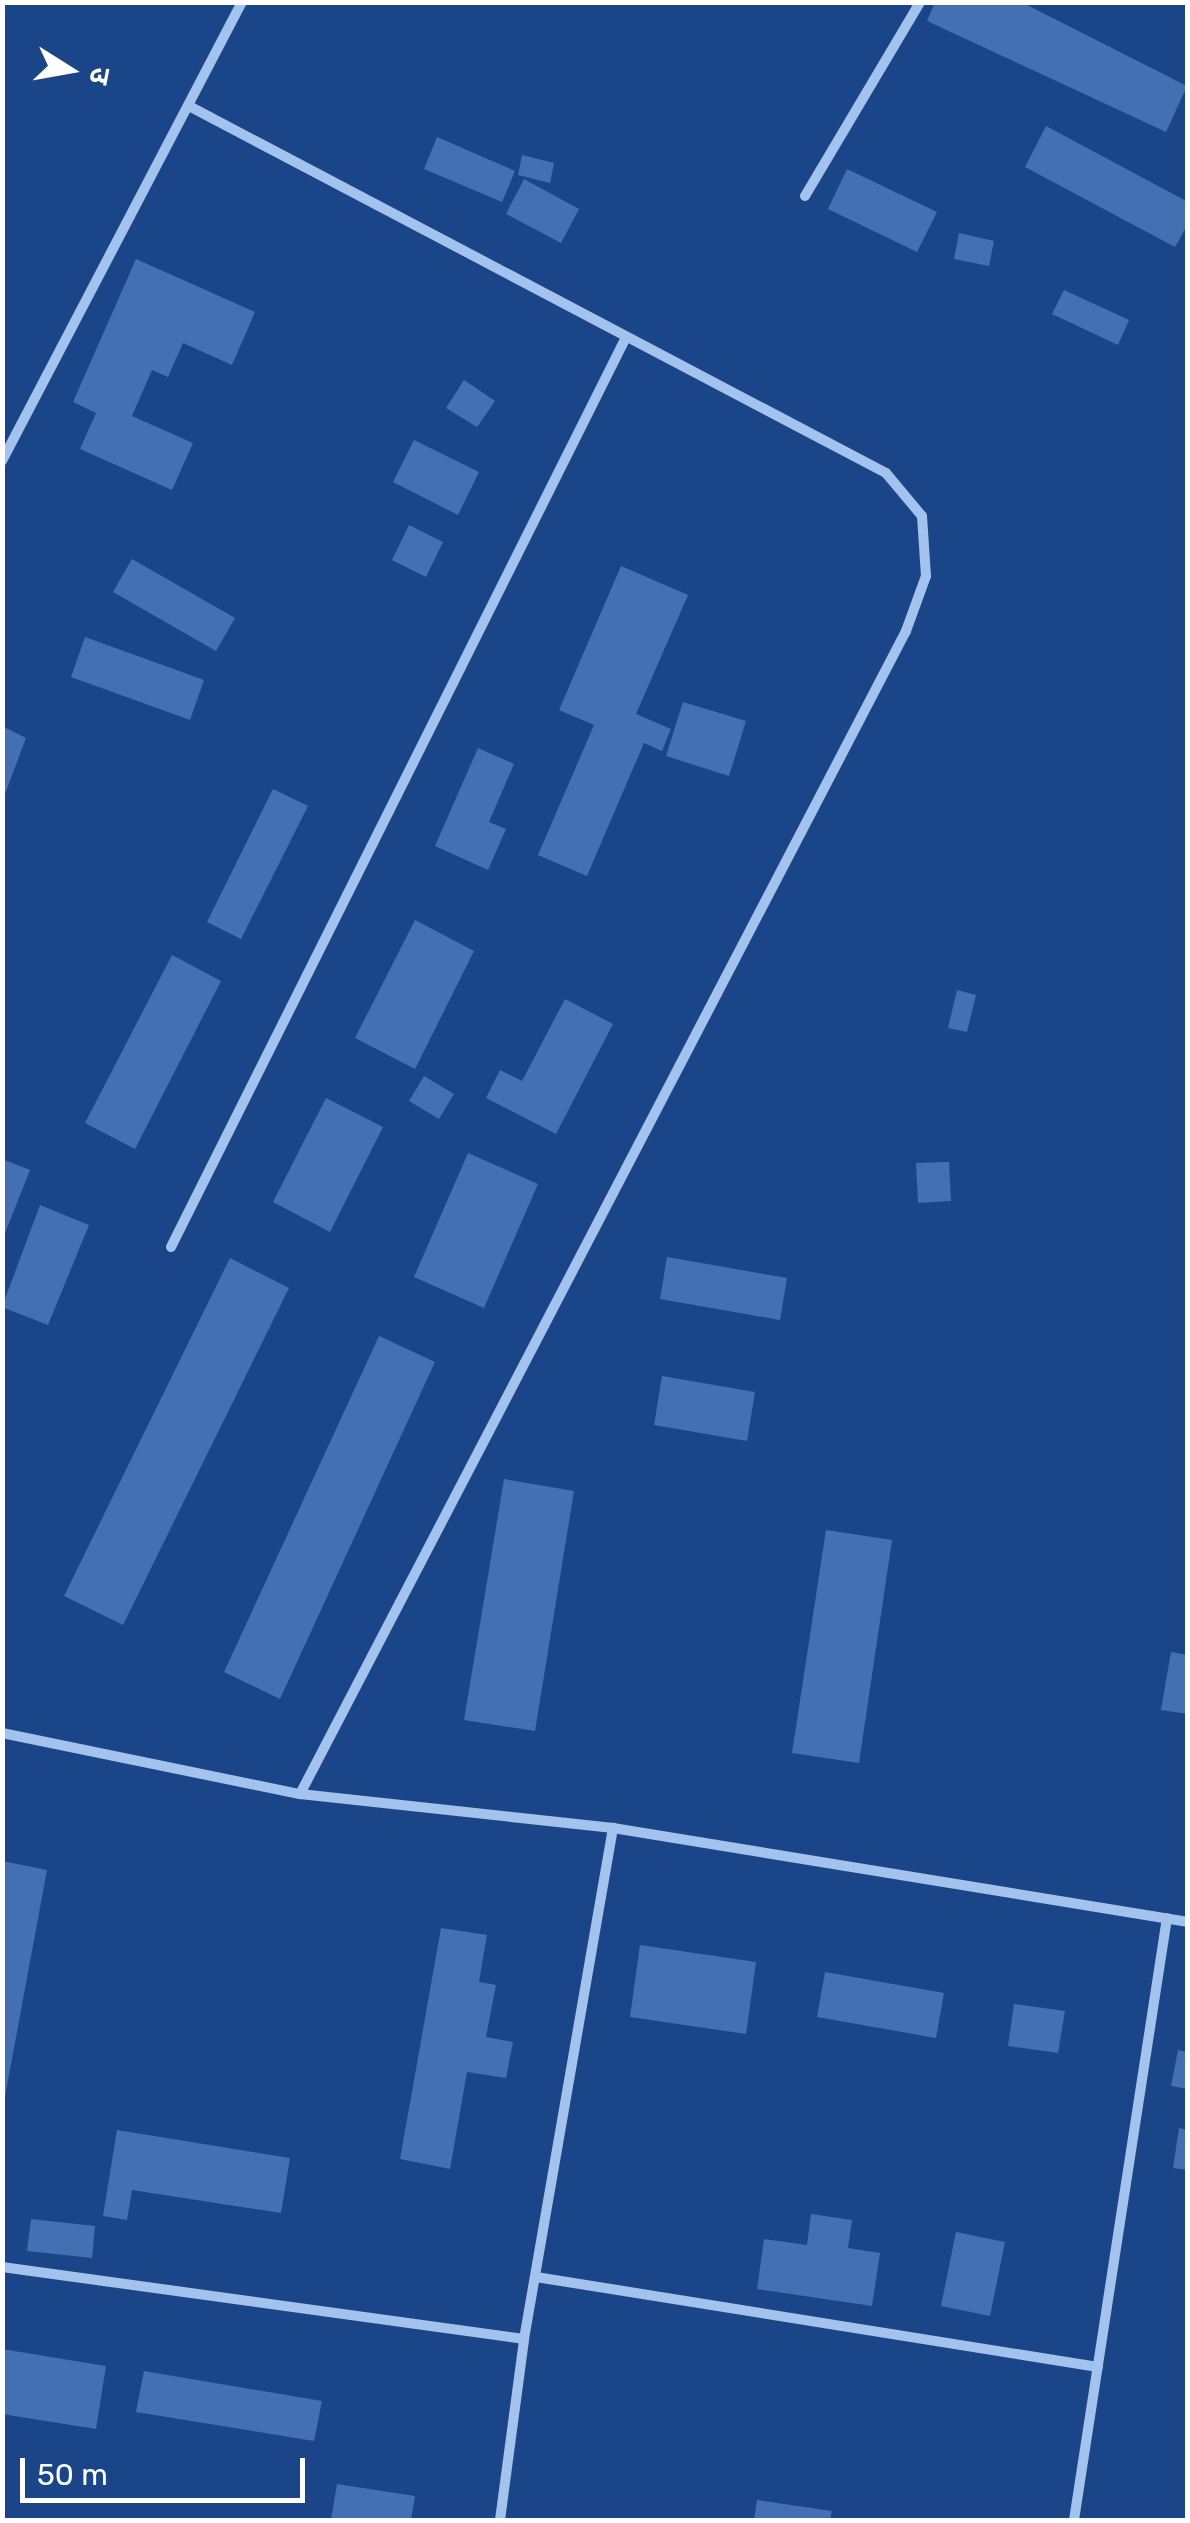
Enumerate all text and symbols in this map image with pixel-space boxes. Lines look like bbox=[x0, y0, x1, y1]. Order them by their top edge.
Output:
north arrow bbox=[20, 20, 120, 120]
text: उ bbox=[82, 65, 118, 87]
scale bar bbox=[25, 2438, 310, 2500]
text: 50 m bbox=[37, 2457, 108, 2493]

